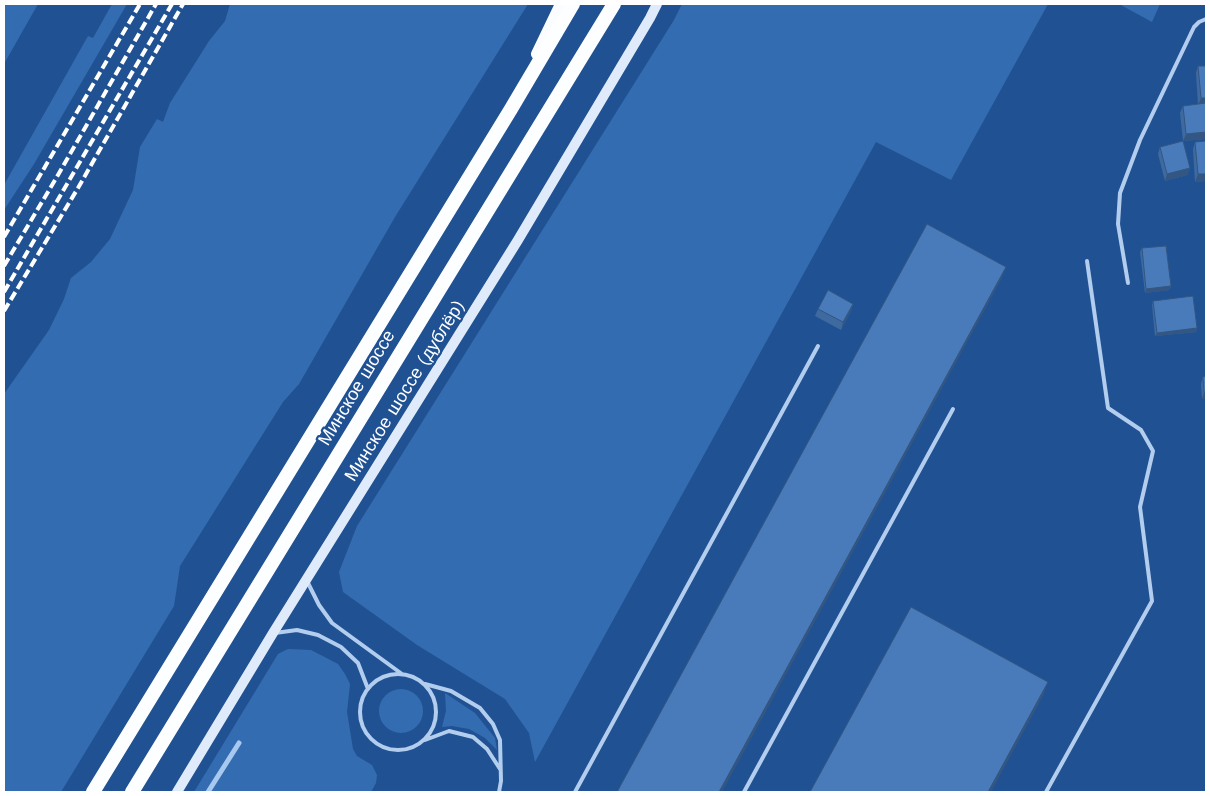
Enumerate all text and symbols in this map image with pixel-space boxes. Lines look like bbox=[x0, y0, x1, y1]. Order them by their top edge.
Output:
street label: Минское шоссе (дублёр) bbox=[340, 297, 470, 485]
street label: Минское шоссе bbox=[314, 326, 400, 450]

